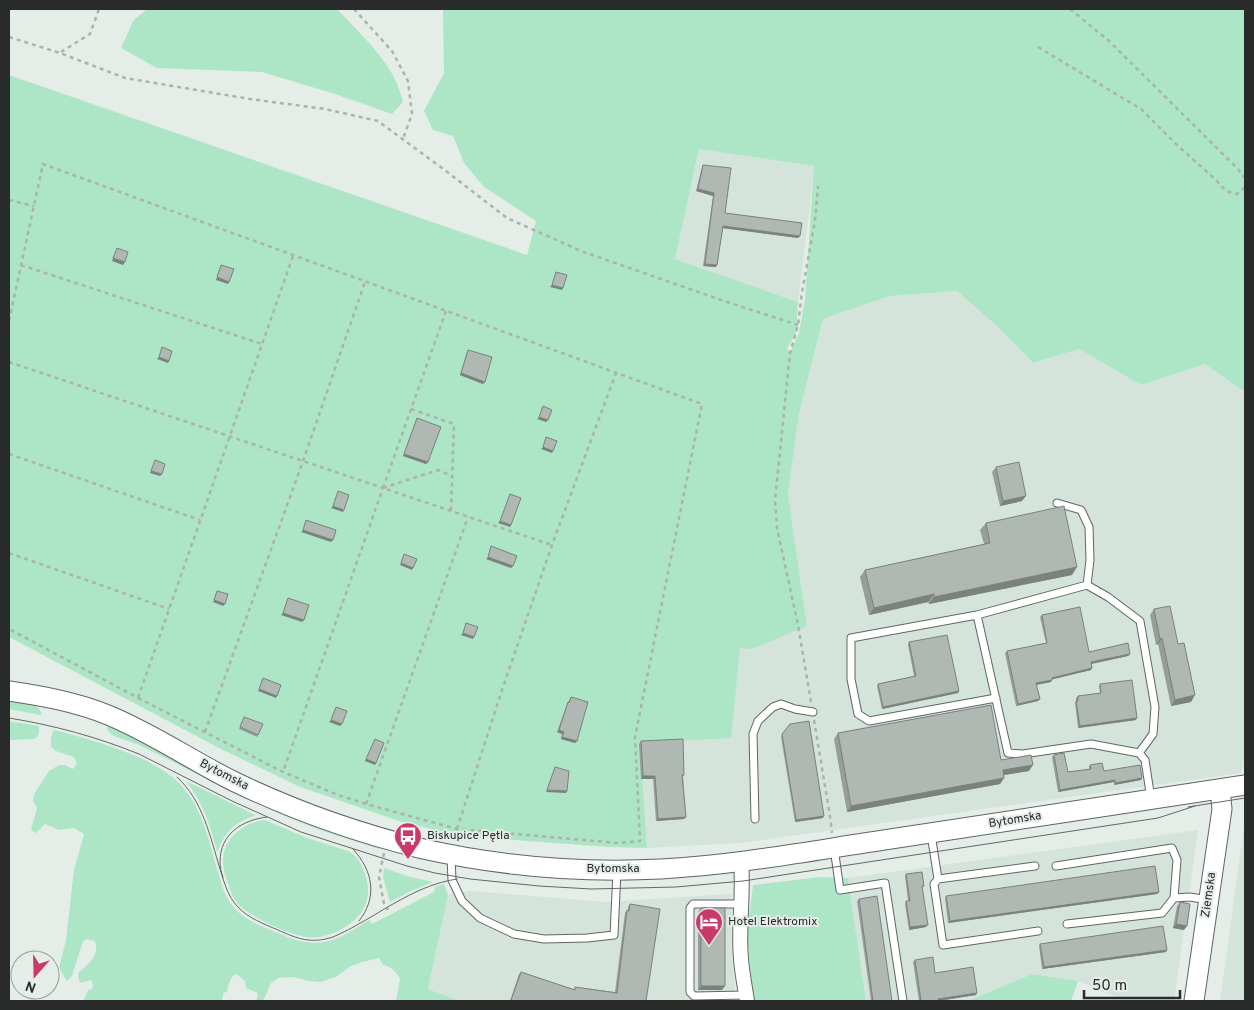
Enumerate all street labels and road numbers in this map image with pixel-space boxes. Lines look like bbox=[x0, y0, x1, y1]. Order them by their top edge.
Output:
street label: Bytomska bbox=[197, 756, 251, 794]
street label: Bytomska bbox=[987, 808, 1043, 832]
street label: Bytomska bbox=[586, 861, 640, 877]
street label: Ziemska bbox=[1198, 871, 1220, 919]

